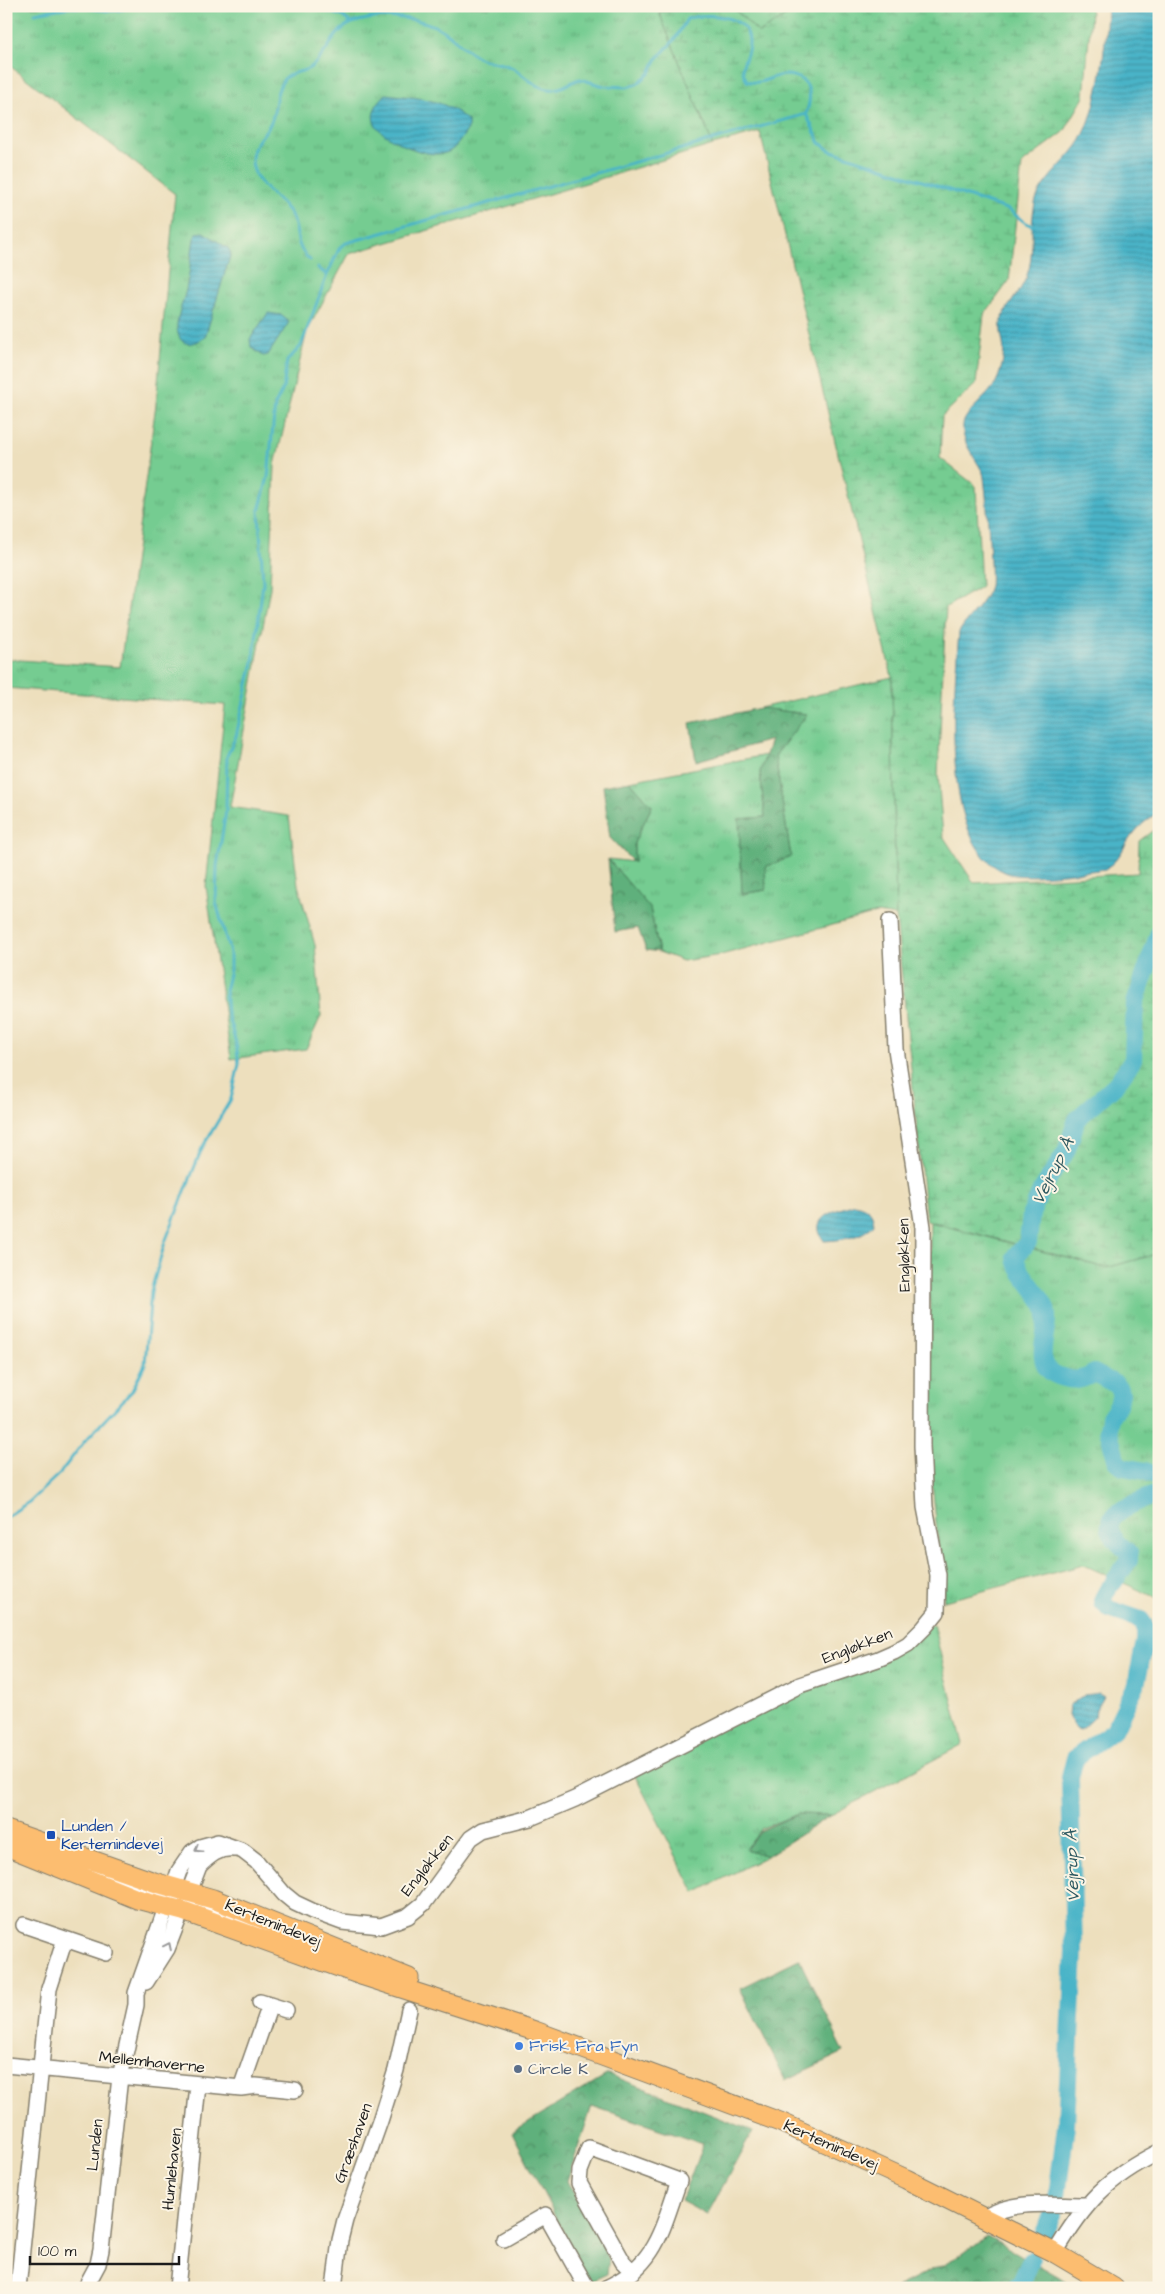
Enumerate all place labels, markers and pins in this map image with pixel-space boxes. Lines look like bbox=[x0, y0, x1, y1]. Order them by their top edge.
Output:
place label: Lunden / Kertemindevej bbox=[61, 1815, 163, 1855]
marker: Lunden / Kertemindevej bbox=[45, 1829, 57, 1841]
place label: Frisk Fra Fyn bbox=[529, 2035, 638, 2058]
marker: Frisk Fra Fyn bbox=[513, 2040, 525, 2052]
place label: Circle K bbox=[528, 2058, 588, 2080]
marker: Circle K bbox=[512, 2063, 524, 2075]

